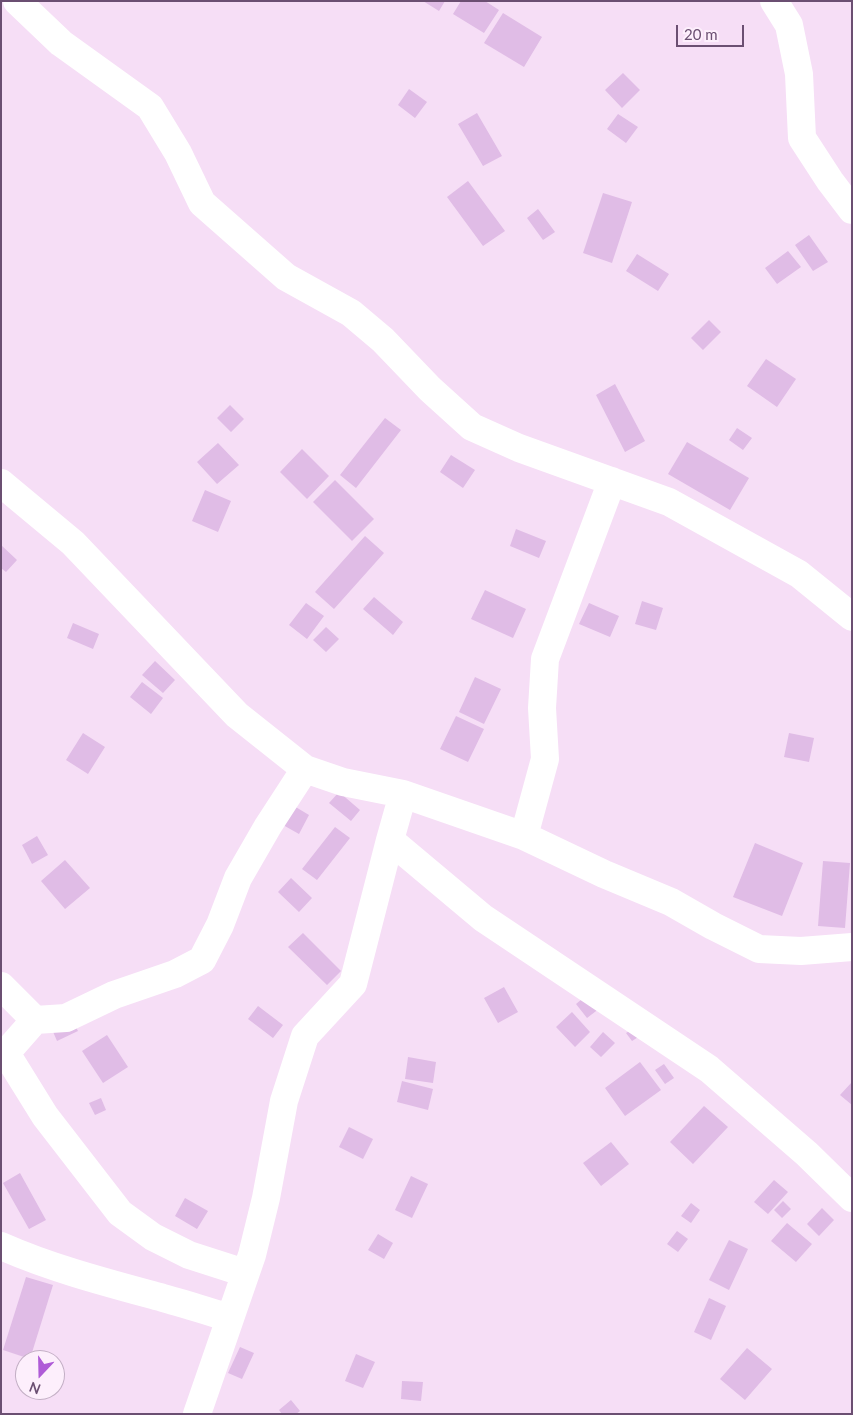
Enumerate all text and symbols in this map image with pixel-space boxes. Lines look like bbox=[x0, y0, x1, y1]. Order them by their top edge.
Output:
scale bar bbox=[678, 15, 746, 47]
text: 20 m bbox=[684, 25, 718, 43]
north arrow bbox=[15, 1350, 65, 1400]
text: N bbox=[27, 1379, 43, 1398]

